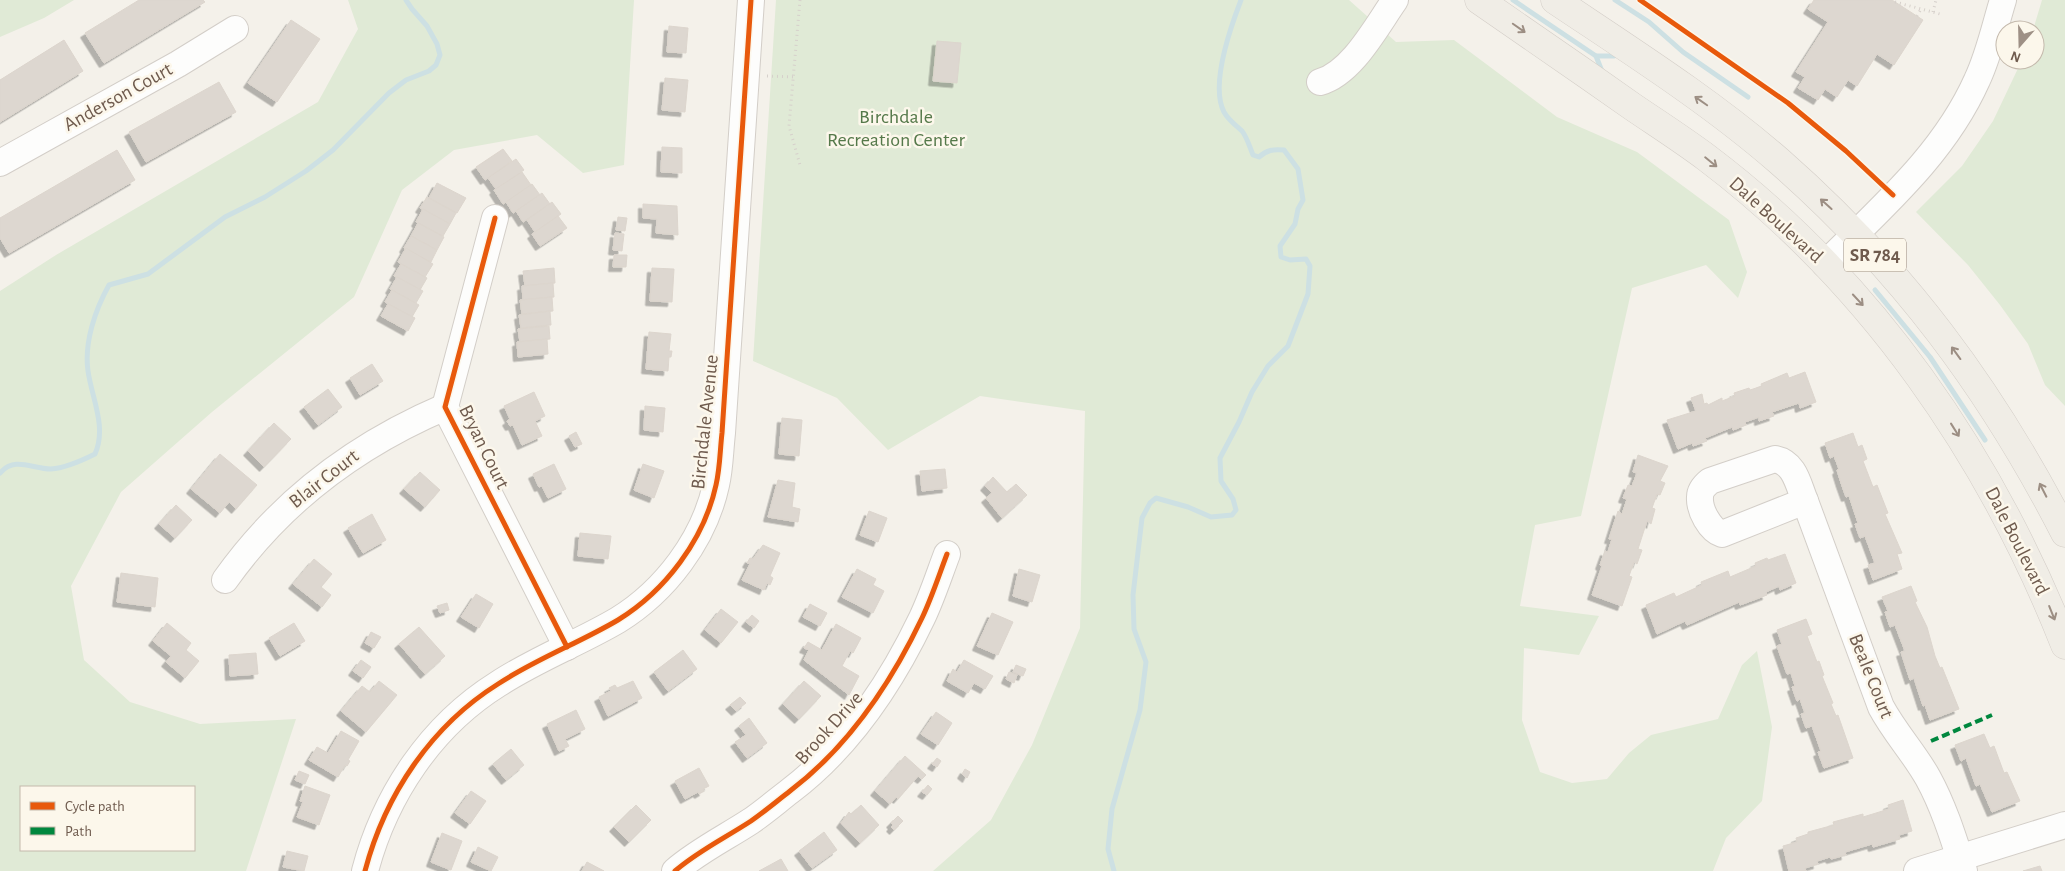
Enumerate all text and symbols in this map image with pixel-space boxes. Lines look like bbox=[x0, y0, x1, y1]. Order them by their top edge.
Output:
north arrow bbox=[1995, 20, 2045, 70]
one-way arrow bbox=[1512, 23, 1526, 33]
text: N bbox=[2009, 48, 2023, 65]
street label: Anderson Court bbox=[60, 59, 176, 135]
one-way arrow bbox=[1694, 96, 1708, 106]
park label: Birchdale Recreation Center bbox=[827, 107, 965, 150]
one-way arrow bbox=[1704, 156, 1717, 167]
street label: Dale Boulevard bbox=[1725, 173, 1827, 267]
one-way arrow bbox=[1819, 198, 1832, 210]
road number: SR 784 bbox=[1844, 238, 1906, 272]
one-way arrow bbox=[1852, 293, 1864, 306]
one-way arrow bbox=[1950, 347, 1961, 360]
street label: Birchdale Avenue bbox=[688, 354, 722, 490]
street label: Bryan Court bbox=[455, 402, 513, 493]
one-way arrow bbox=[1951, 422, 1961, 436]
street label: Blair Court bbox=[285, 445, 363, 512]
one-way arrow bbox=[2038, 482, 2048, 497]
street label: Dale Boulevard bbox=[1981, 484, 2053, 598]
one-way arrow bbox=[2048, 604, 2057, 620]
street label: Beale Court bbox=[1845, 631, 1897, 722]
street label: Brook Drive bbox=[791, 688, 867, 768]
legend bbox=[20, 786, 195, 851]
text: Cycle path bbox=[65, 799, 125, 814]
text: Path bbox=[65, 824, 92, 839]

